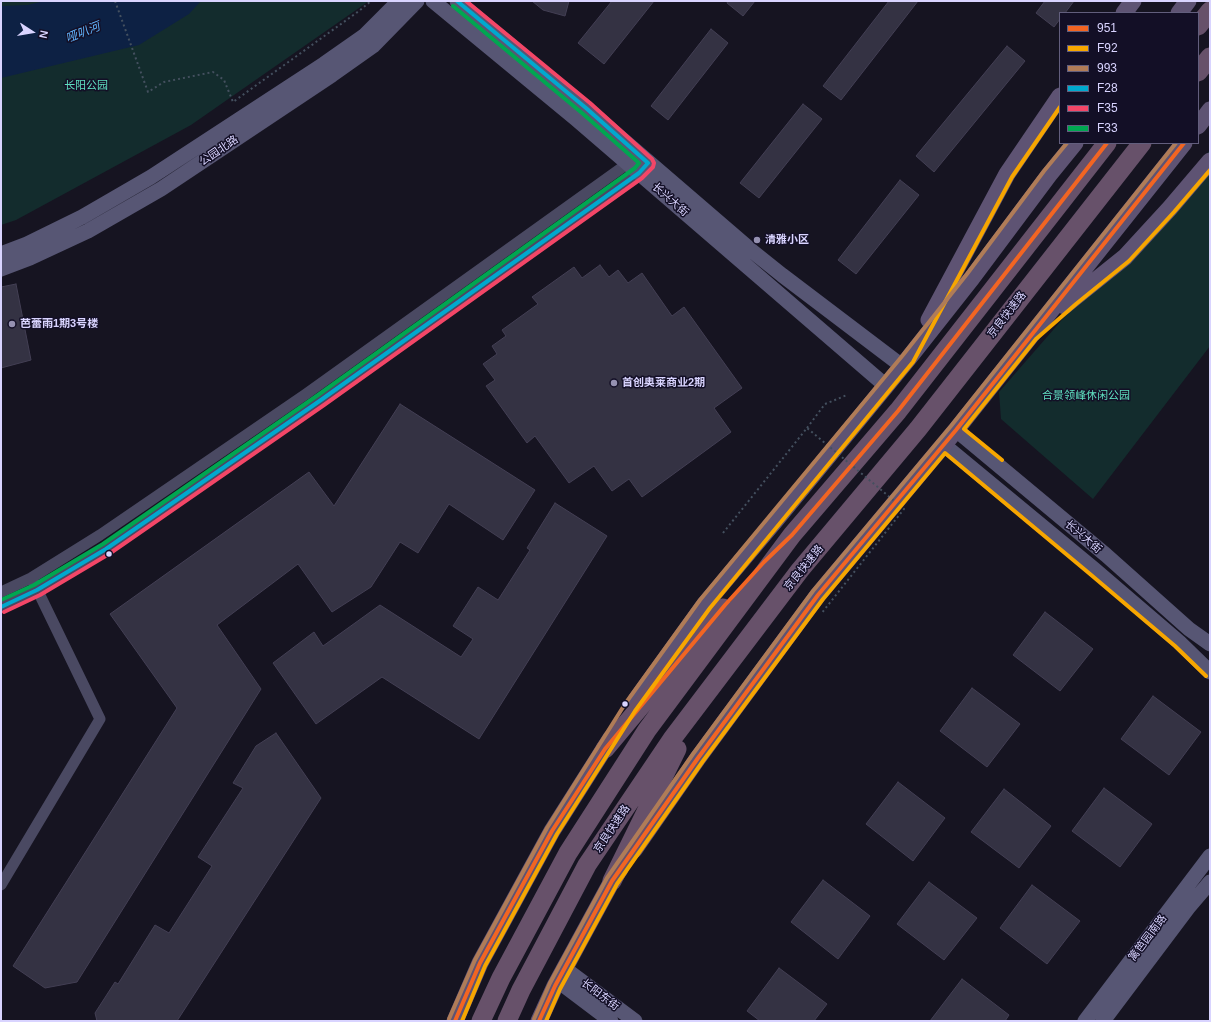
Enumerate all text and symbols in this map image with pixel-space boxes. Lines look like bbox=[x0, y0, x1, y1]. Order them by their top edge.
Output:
north arrow bbox=[12, 12, 52, 52]
legend bbox=[1059, 12, 1199, 144]
water label: 哑叭河 bbox=[64, 20, 102, 46]
text: 951 bbox=[1097, 21, 1117, 35]
text: N bbox=[37, 29, 50, 40]
text: F92 bbox=[1097, 41, 1118, 55]
text: 993 bbox=[1097, 61, 1117, 75]
park label: 长阳公园 bbox=[64, 79, 108, 93]
text: F28 bbox=[1097, 81, 1118, 95]
text: F35 bbox=[1097, 101, 1118, 115]
text: F33 bbox=[1097, 121, 1118, 135]
street label: 公园北路 bbox=[197, 133, 241, 169]
street label: 长兴大街 bbox=[649, 181, 691, 219]
place label: 清雅小区 bbox=[765, 233, 809, 247]
marker: 清雅小区 bbox=[752, 235, 762, 245]
street label: 京良快速路 bbox=[985, 289, 1029, 341]
place label: 芭蕾雨1期3号楼 bbox=[20, 317, 98, 331]
marker: 芭蕾雨1期3号楼 bbox=[7, 319, 17, 329]
place label: 首创奥莱商业2期 bbox=[622, 376, 705, 390]
marker: 首创奥莱商业2期 bbox=[609, 378, 619, 388]
park label: 合景领峰休闲公园 bbox=[1042, 389, 1130, 403]
street label: 长兴大街 bbox=[1062, 518, 1104, 556]
street label: 京良快速路 bbox=[782, 542, 826, 594]
unlabelled marker bbox=[104, 549, 114, 559]
unlabelled marker bbox=[620, 699, 630, 709]
street label: 京良快速路 bbox=[591, 803, 633, 855]
street label: 篱笆园南路 bbox=[1126, 912, 1170, 964]
street label: 长阳东街 bbox=[578, 976, 622, 1014]

